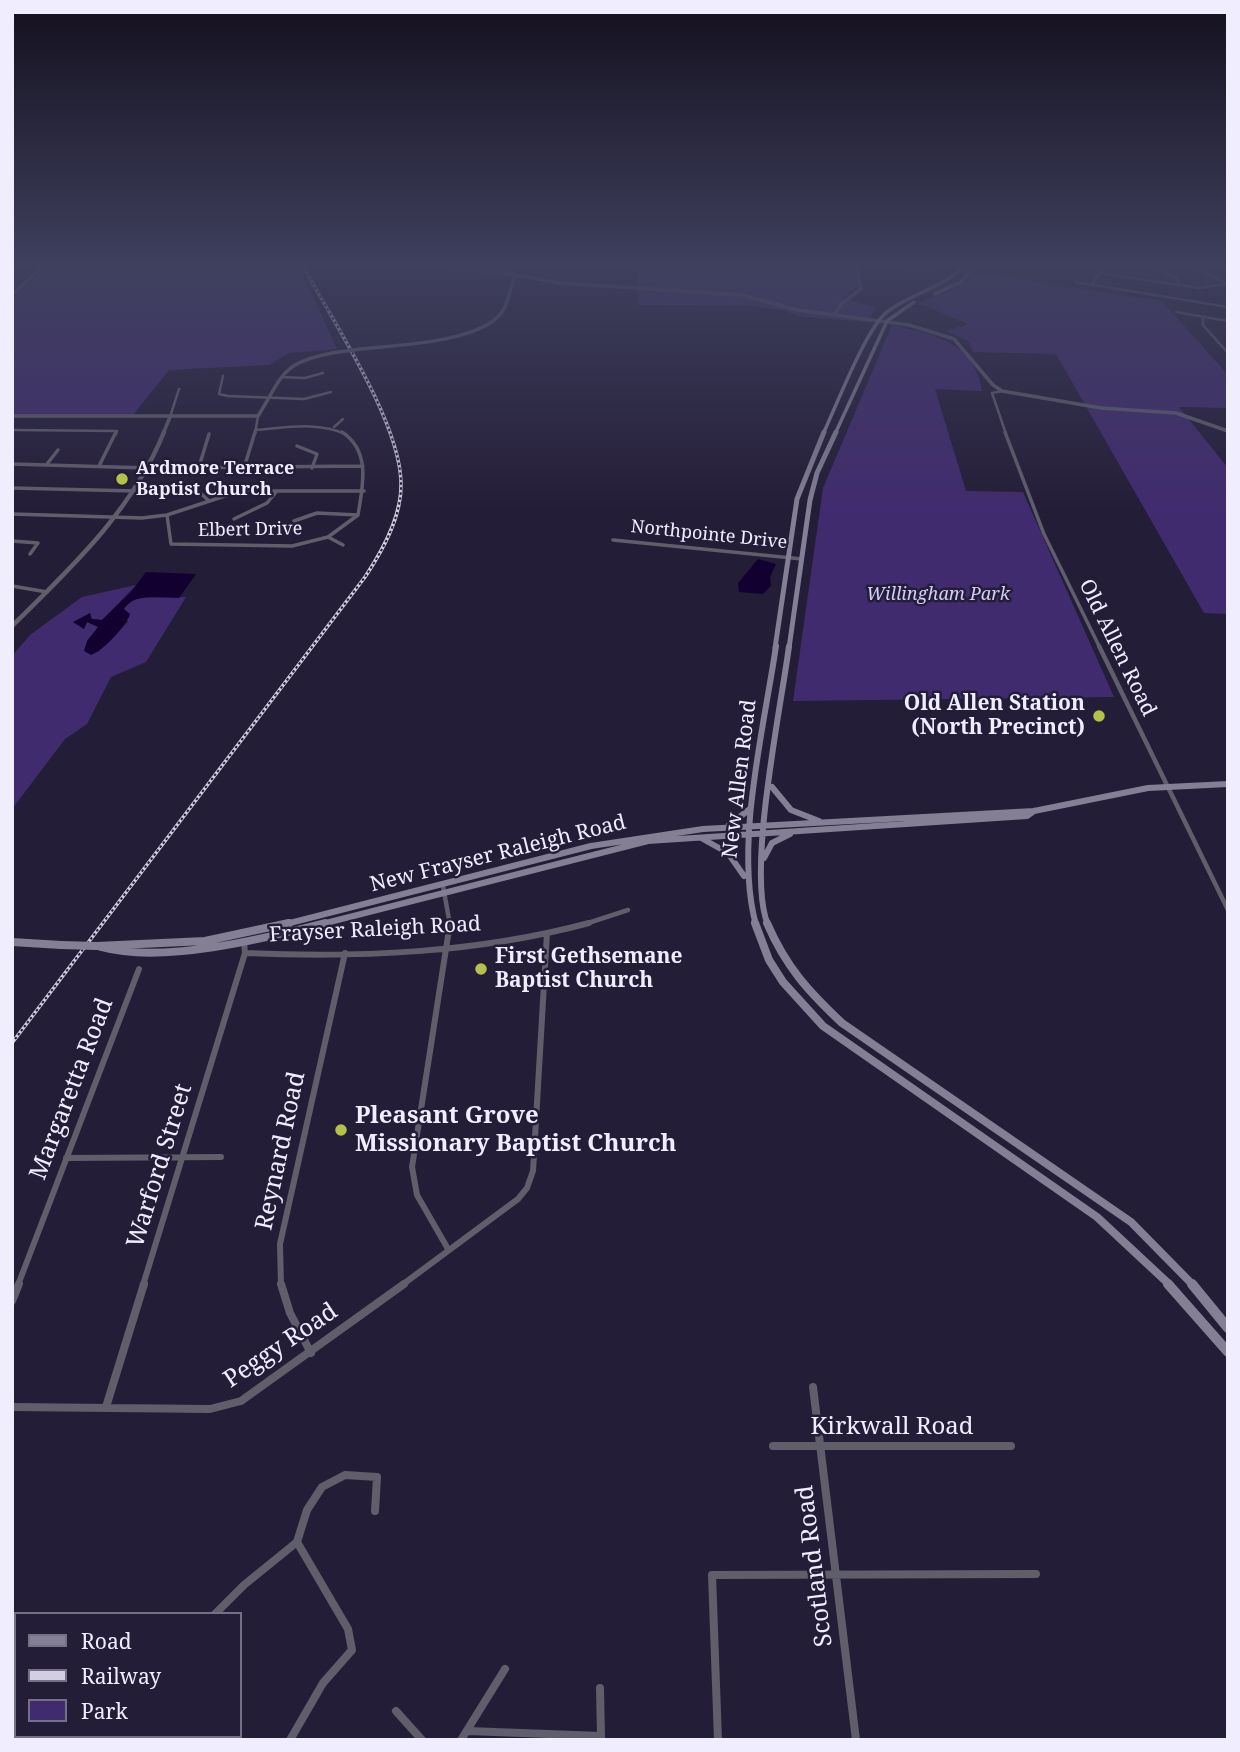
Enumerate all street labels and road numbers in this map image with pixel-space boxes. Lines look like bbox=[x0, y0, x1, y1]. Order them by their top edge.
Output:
street label: Northpointe Drive bbox=[630, 516, 788, 554]
street label: Elbert Drive bbox=[198, 518, 302, 542]
street label: Old Allen Road bbox=[1073, 575, 1161, 721]
street label: New Allen Road bbox=[718, 698, 762, 860]
street label: New Frayser Raleigh Road bbox=[367, 810, 629, 898]
street label: Frayser Raleigh Road bbox=[269, 912, 481, 948]
street label: Margaretta Road bbox=[24, 994, 120, 1184]
street label: Reynard Road bbox=[250, 1069, 312, 1233]
street label: Warford Street bbox=[121, 1080, 199, 1252]
street label: Peggy Road bbox=[219, 1297, 343, 1395]
street label: Kirkwall Road bbox=[811, 1413, 973, 1441]
street label: Scotland Road bbox=[791, 1484, 839, 1648]

